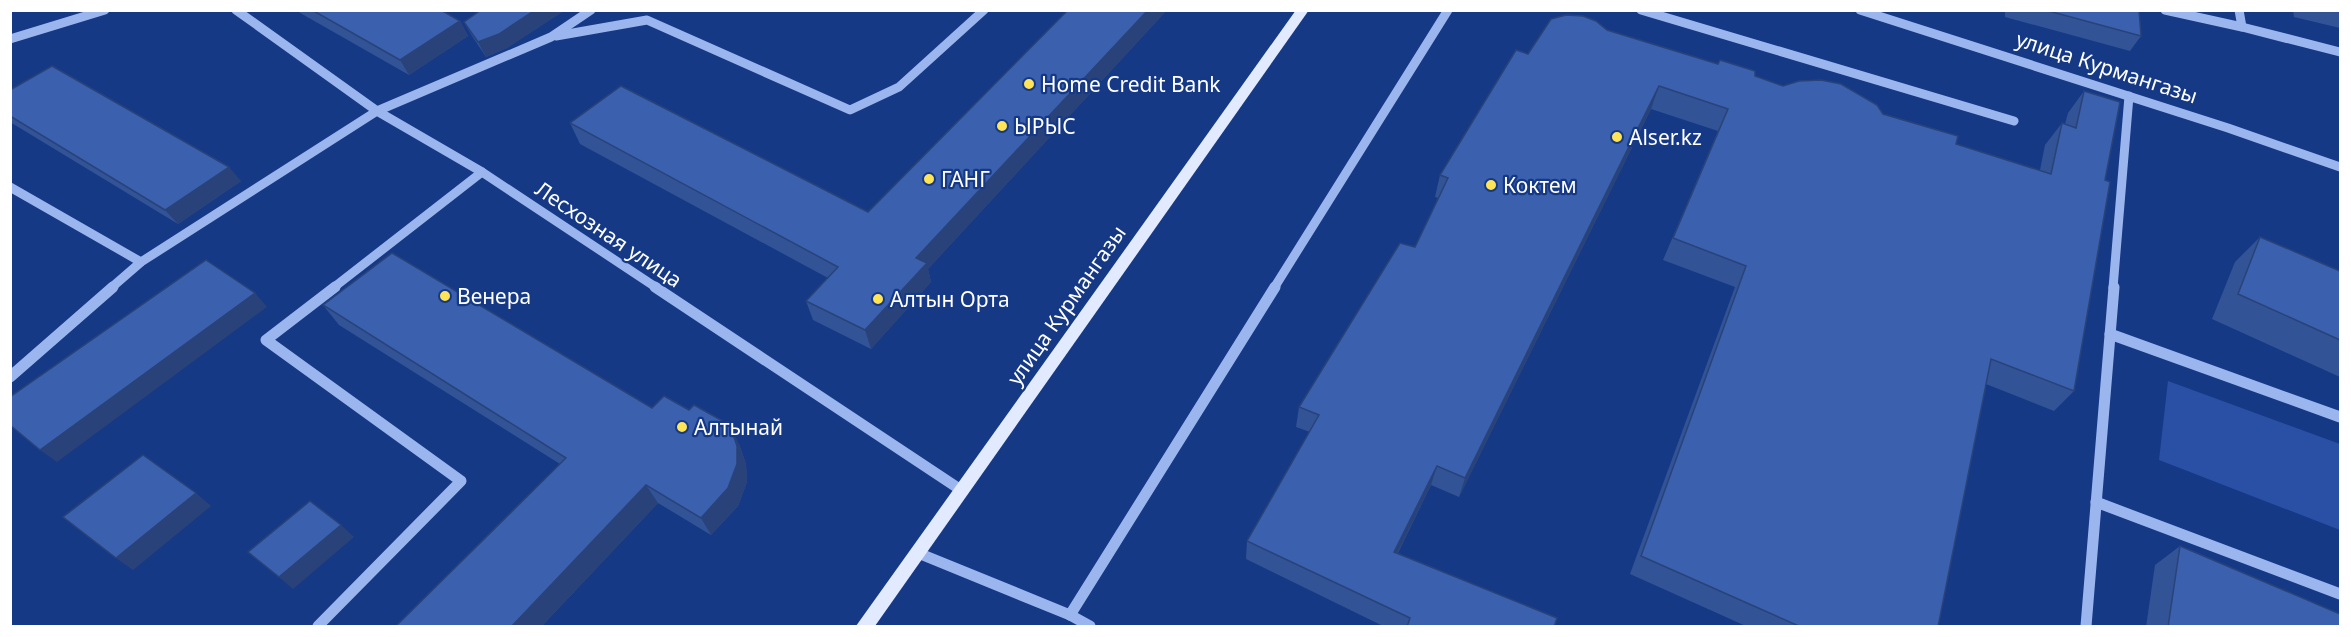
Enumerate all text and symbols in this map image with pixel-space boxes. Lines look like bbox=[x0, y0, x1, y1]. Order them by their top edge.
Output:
street label: улица Курмангазы bbox=[2013, 24, 2201, 110]
place label: Home Credit Bank bbox=[1041, 70, 1221, 98]
marker: Home Credit Bank bbox=[1022, 77, 1036, 91]
place label: ЫРЫС bbox=[1014, 112, 1076, 140]
marker: ЫРЫС bbox=[995, 119, 1009, 133]
place label: Alser.kz bbox=[1629, 123, 1702, 151]
marker: Alser.kz bbox=[1610, 130, 1624, 144]
place label: ГАНГ bbox=[941, 165, 990, 193]
place label: Коктем bbox=[1503, 171, 1577, 199]
marker: ГАНГ bbox=[922, 172, 936, 186]
street label: Лесхозная улица bbox=[530, 174, 688, 294]
marker: Коктем bbox=[1484, 178, 1498, 192]
street label: улица Курмангазы bbox=[1000, 220, 1132, 390]
place label: Венера bbox=[457, 282, 531, 310]
place label: Алтын Орта bbox=[890, 285, 1010, 313]
marker: Венера bbox=[438, 289, 452, 303]
marker: Алтын Орта bbox=[871, 292, 885, 306]
place label: Алтынай bbox=[694, 413, 783, 441]
marker: Алтынай bbox=[675, 420, 689, 434]

